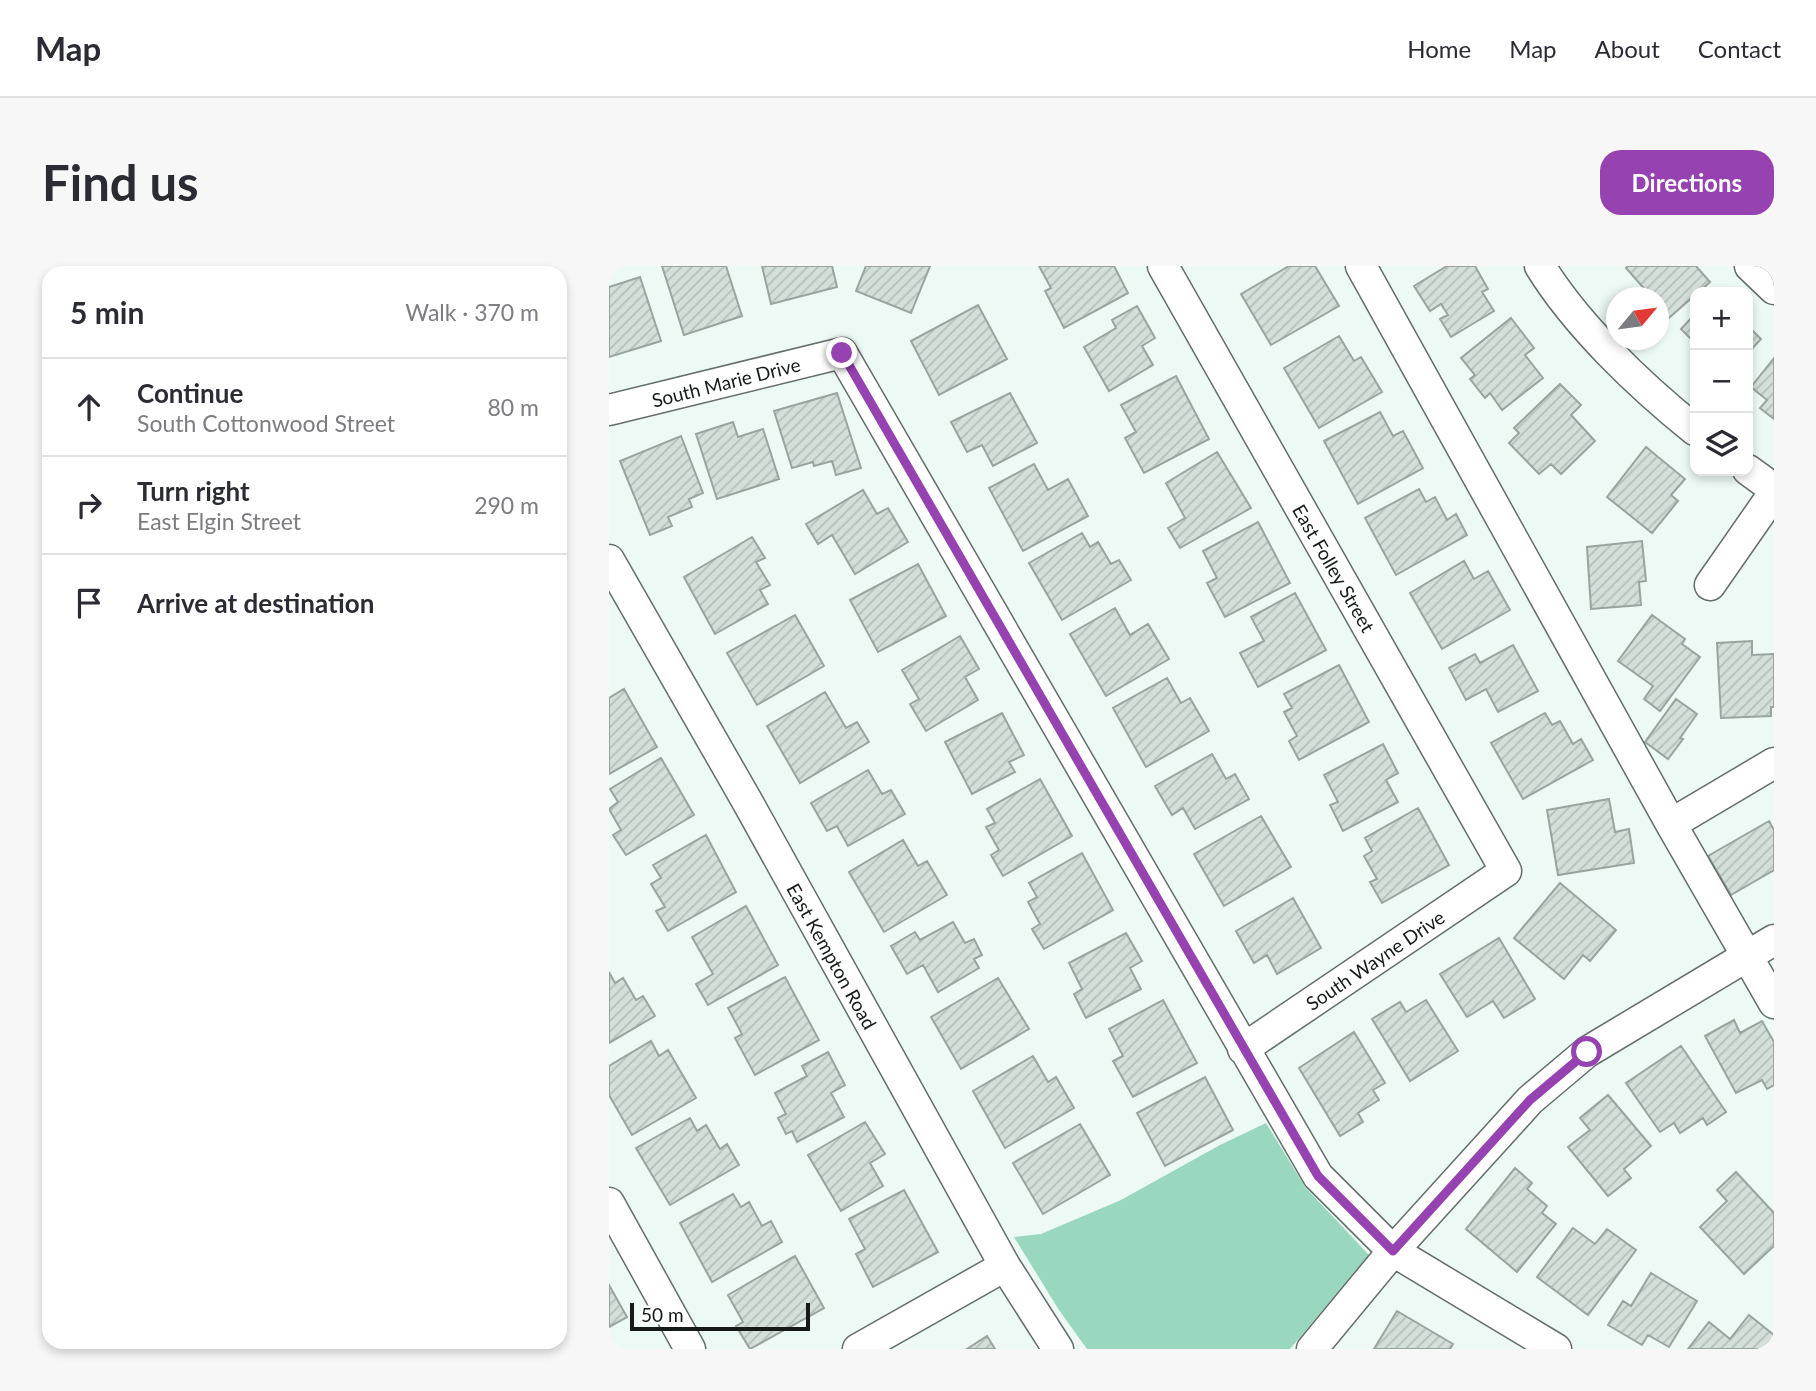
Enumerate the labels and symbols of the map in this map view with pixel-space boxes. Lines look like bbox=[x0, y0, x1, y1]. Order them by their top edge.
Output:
north arrow bbox=[1606, 287, 1669, 350]
route end bbox=[826, 337, 857, 368]
street label: South Marie Drive bbox=[649, 352, 803, 412]
street label: East Folley Street bbox=[1288, 500, 1380, 636]
street label: East Kempton Road bbox=[782, 879, 882, 1033]
street label: South Wayne Drive bbox=[1301, 905, 1449, 1015]
route start bbox=[1571, 1036, 1602, 1067]
scale bar bbox=[630, 1300, 810, 1332]

